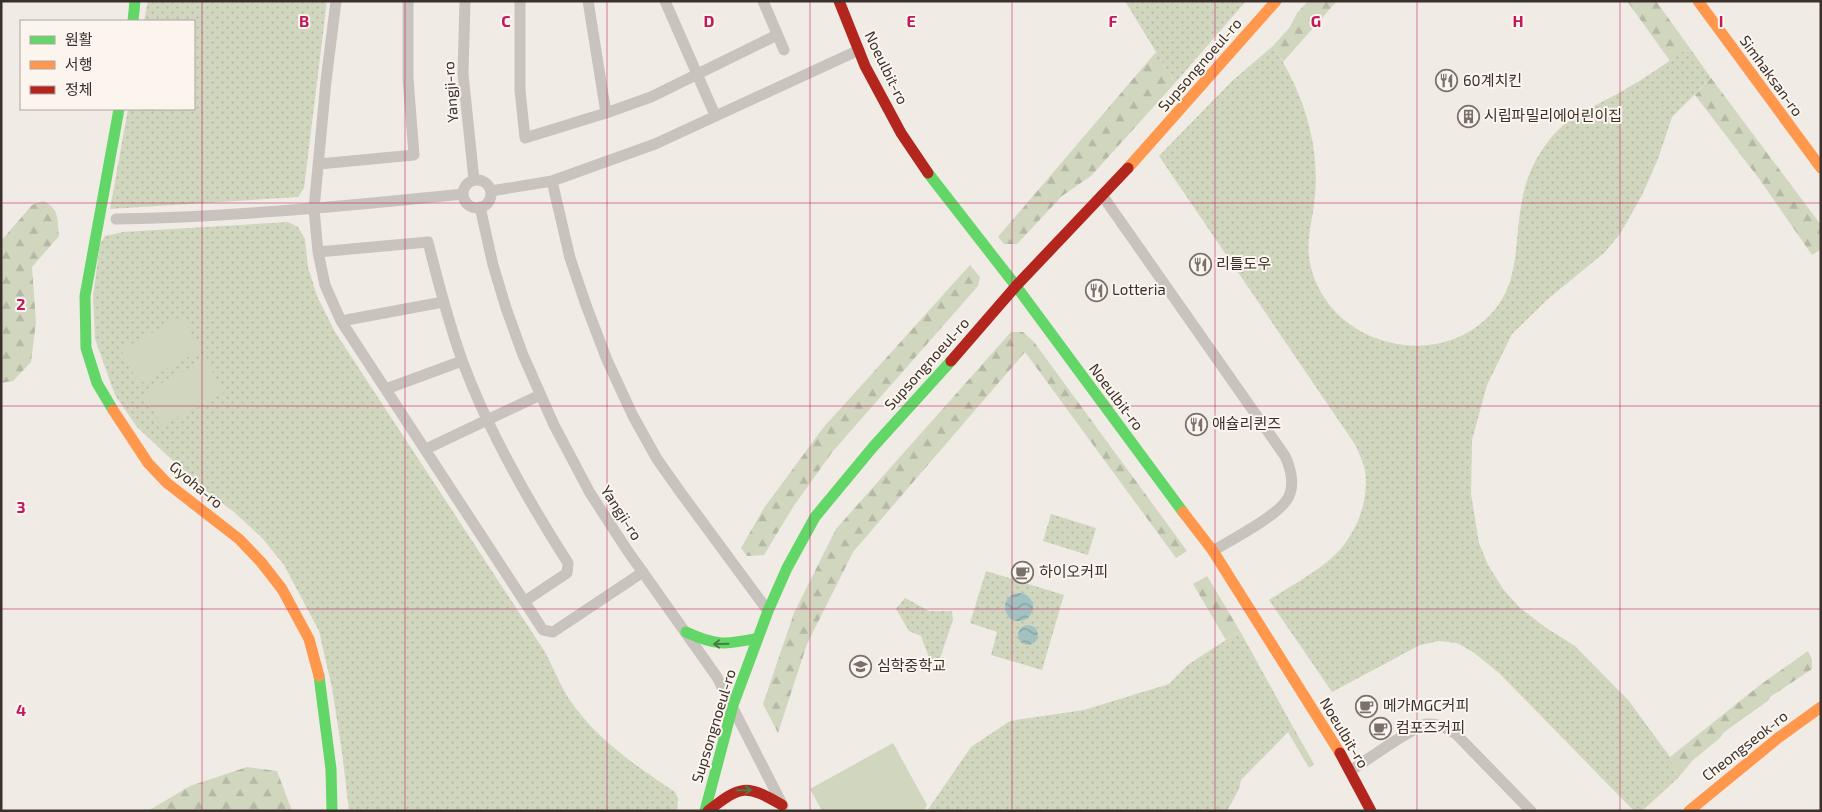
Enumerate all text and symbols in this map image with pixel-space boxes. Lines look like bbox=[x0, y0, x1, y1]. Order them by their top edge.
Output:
text: B bbox=[299, 11, 309, 30]
text: C bbox=[501, 11, 511, 30]
text: D bbox=[704, 11, 715, 30]
text: E bbox=[906, 11, 916, 30]
text: F bbox=[1109, 11, 1118, 30]
text: G bbox=[1311, 11, 1321, 30]
text: H bbox=[1512, 11, 1524, 30]
text: I bbox=[1719, 11, 1723, 30]
street label: Supsongnoeul-ro bbox=[1154, 14, 1245, 115]
legend bbox=[20, 20, 195, 110]
street label: Noeulbit-ro bbox=[861, 28, 912, 107]
text: 원활 bbox=[65, 30, 93, 48]
street label: Simhaksan-ro bbox=[1736, 31, 1807, 119]
text: 서행 bbox=[65, 55, 93, 73]
street label: Yangji-ro bbox=[439, 61, 462, 123]
restaurant icon: 60계치킨 bbox=[1435, 69, 1459, 93]
place label: 60계치킨 bbox=[1463, 71, 1522, 89]
text: 정체 bbox=[65, 80, 93, 98]
building icon: 시립파밀리에어린이집 bbox=[1456, 104, 1480, 128]
place label: 시립파밀리에어린이집 bbox=[1484, 106, 1622, 124]
restaurant icon: 리틀도우 bbox=[1188, 252, 1212, 276]
place label: 리틀도우 bbox=[1216, 254, 1271, 272]
restaurant icon: Lotteria bbox=[1084, 278, 1108, 302]
place label: Lotteria bbox=[1112, 280, 1166, 298]
text: 2 bbox=[16, 294, 26, 313]
street label: Supsongnoeul-ro bbox=[880, 313, 972, 413]
street label: Noeulbit-ro bbox=[1086, 359, 1148, 433]
restaurant icon: 애슐리퀸즈 bbox=[1184, 412, 1208, 436]
place label: 애슐리퀸즈 bbox=[1212, 414, 1281, 432]
street label: Gyoha-ro bbox=[166, 457, 227, 512]
street label: Yangji-ro bbox=[597, 482, 646, 544]
text: 3 bbox=[16, 497, 26, 516]
cafe icon: 하이오커피 bbox=[1011, 560, 1035, 584]
place label: 하이오커피 bbox=[1039, 562, 1108, 580]
one-way arrow bbox=[714, 639, 730, 648]
school or university icon: 심학중학교 bbox=[849, 654, 873, 678]
place label: 심학중학교 bbox=[877, 656, 946, 674]
street label: Supsongnoeul-ro bbox=[687, 667, 739, 785]
street label: Noeulbit-ro bbox=[1317, 694, 1373, 771]
cafe icon: 메가MGC커피 bbox=[1355, 694, 1379, 718]
place label: 메가MGC커피 bbox=[1383, 696, 1469, 714]
text: 4 bbox=[16, 700, 26, 719]
street label: Cheongseok-ro bbox=[1698, 706, 1791, 784]
cafe icon: 컴포즈커피 bbox=[1368, 716, 1392, 740]
place label: 컴포즈커피 bbox=[1396, 718, 1465, 736]
one-way arrow bbox=[735, 786, 751, 795]

